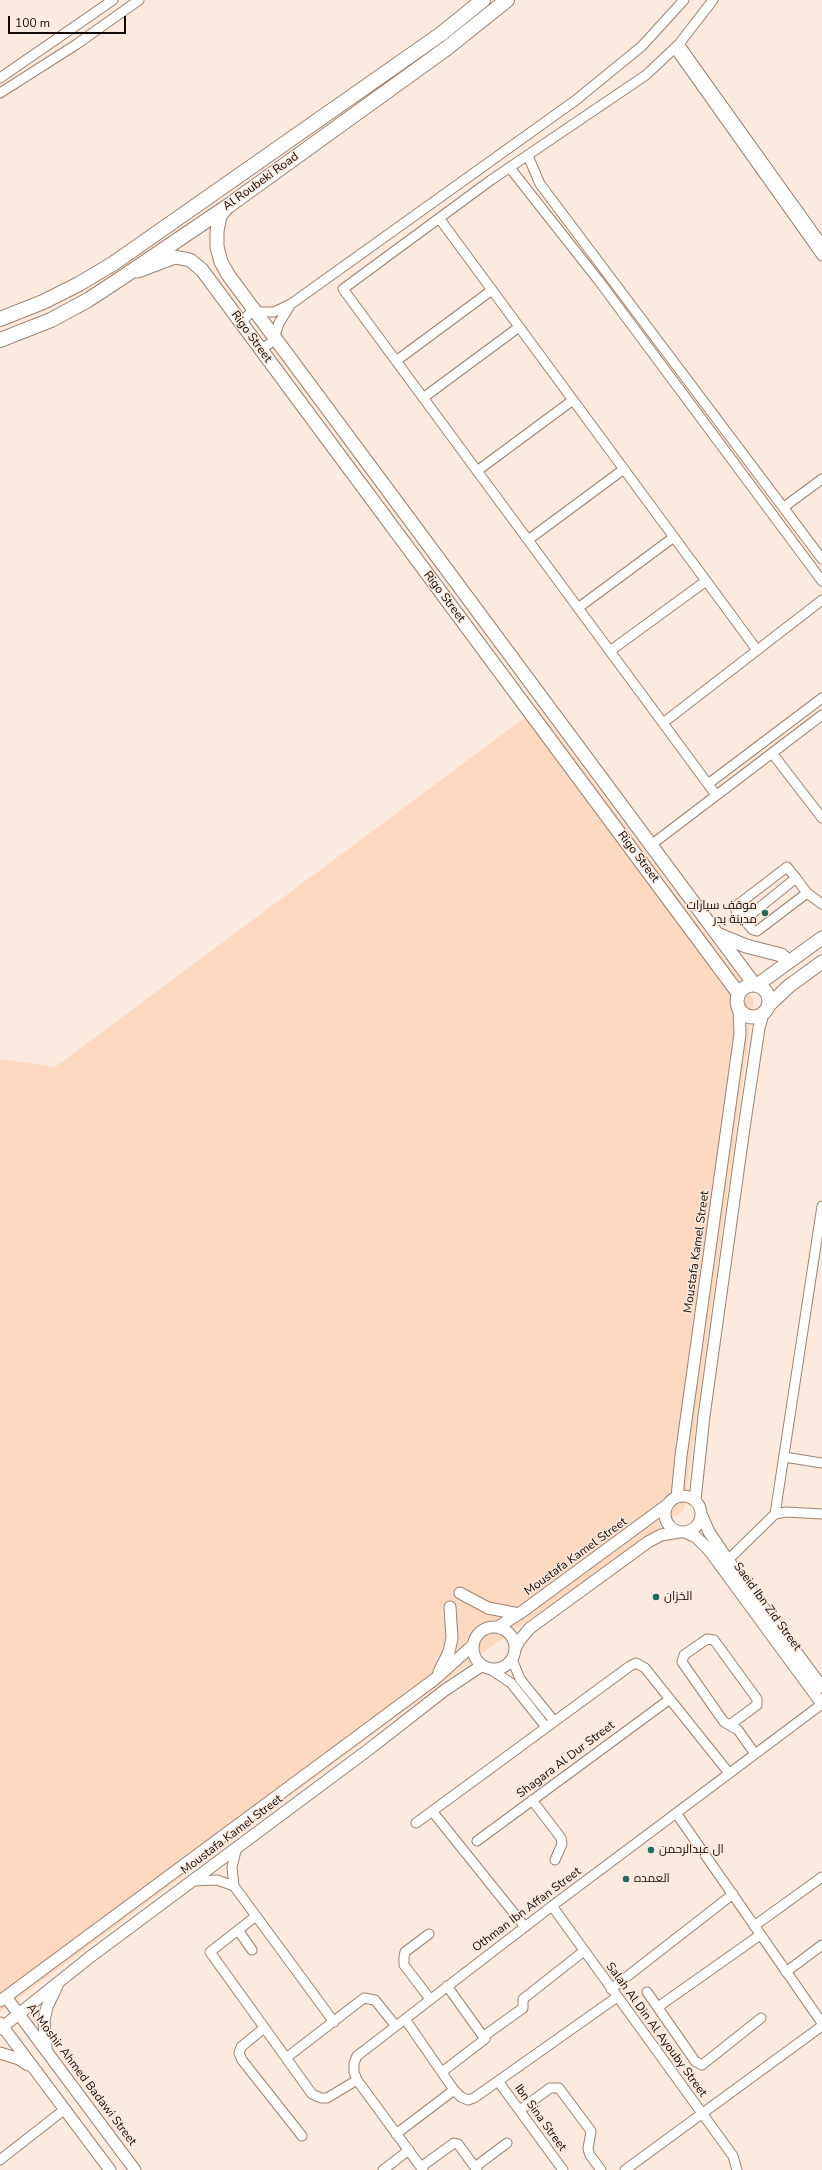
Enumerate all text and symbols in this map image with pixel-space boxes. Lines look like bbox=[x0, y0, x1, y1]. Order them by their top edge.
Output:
scale bar bbox=[10, 8, 128, 34]
text: 100 m bbox=[15, 15, 50, 31]
street label: Al Roubeki Road bbox=[220, 150, 302, 214]
street label: Rigo Street bbox=[227, 308, 275, 366]
street label: Rigo Street bbox=[420, 569, 468, 625]
street label: Rigo Street bbox=[614, 829, 662, 885]
place label: موقف سيارات مدينة بدر bbox=[686, 899, 757, 927]
marker: موقف سيارات مدينة بدر bbox=[760, 908, 770, 918]
street label: Moustafa Kamel Street bbox=[681, 1190, 713, 1314]
street label: Moustafa Kamel Street bbox=[522, 1515, 630, 1599]
street label: Saeid Ibn Zid Street bbox=[730, 1560, 804, 1654]
place label: الخزان bbox=[664, 1590, 693, 1604]
marker: الخزان bbox=[651, 1592, 661, 1602]
street label: Shagara Al Dur Street bbox=[514, 1719, 618, 1801]
street label: Moustafa Kamel Street bbox=[178, 1792, 286, 1878]
place label: ال عبدالرحمن bbox=[659, 1843, 724, 1857]
marker: ال عبدالرحمن bbox=[646, 1845, 656, 1855]
street label: Othman Ibn Affan Street bbox=[470, 1864, 584, 1956]
place label: العمده bbox=[634, 1872, 670, 1886]
marker: العمده bbox=[621, 1874, 631, 1884]
street label: Salah Al Din Al Ayouby Street bbox=[602, 1960, 710, 2100]
street label: Al Moshir Ahmed Badawi Street bbox=[23, 2001, 139, 2149]
street label: Ibn Sina Street bbox=[511, 2082, 569, 2154]

